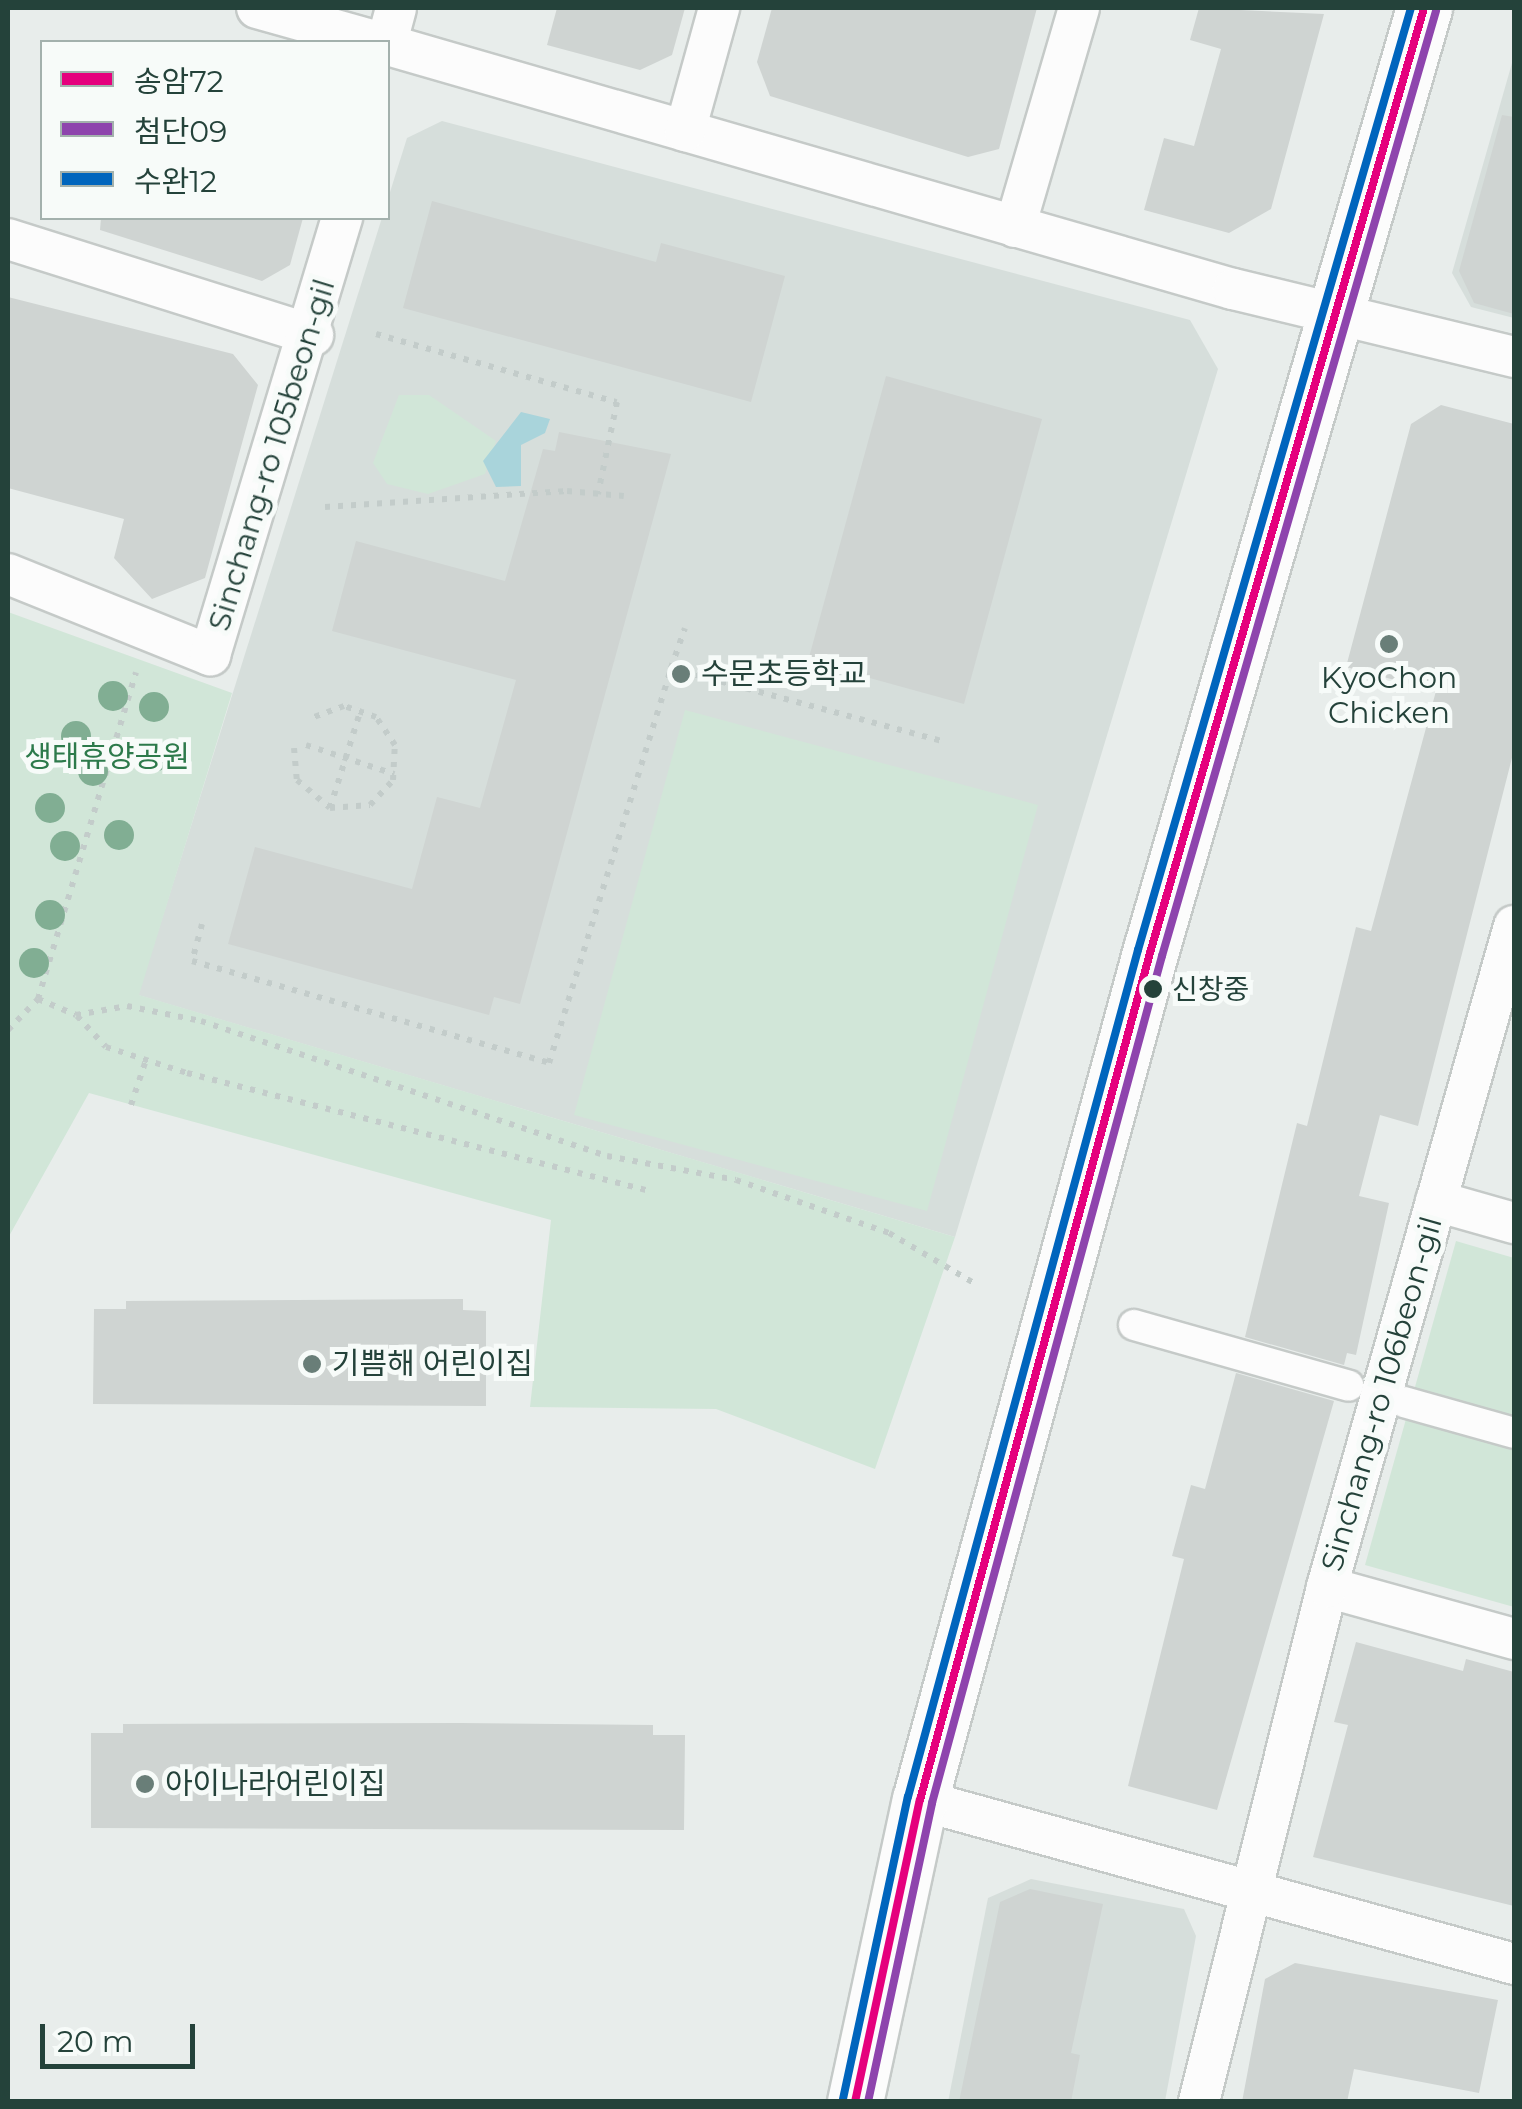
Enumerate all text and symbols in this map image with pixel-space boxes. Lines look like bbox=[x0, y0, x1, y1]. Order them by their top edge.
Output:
legend bbox=[40, 40, 390, 220]
text: 송암72 bbox=[134, 63, 224, 100]
text: 첨단09 bbox=[134, 113, 227, 150]
text: 수완12 bbox=[134, 163, 217, 200]
street label: Sinchang-ro 105beon-gil bbox=[201, 275, 343, 635]
marker: KyoChon Chicken bbox=[1378, 633, 1400, 655]
place label: 수문초등학교 bbox=[701, 656, 867, 692]
place label: KyoChon Chicken bbox=[1321, 660, 1457, 730]
marker: 수문초등학교 bbox=[670, 663, 692, 685]
park label: 생태휴양공원 bbox=[24, 739, 190, 775]
place label: 신창중 bbox=[1172, 972, 1249, 1006]
marker: 신창중 bbox=[1143, 979, 1163, 999]
street label: Sinchang-ro 106beon-gil bbox=[1314, 1213, 1450, 1575]
place label: 기쁨해 어린이집 bbox=[332, 1346, 533, 1382]
marker: 기쁨해 어린이집 bbox=[301, 1353, 323, 1375]
place label: 아이나라어린이집 bbox=[165, 1766, 386, 1802]
marker: 아이나라어린이집 bbox=[134, 1773, 156, 1795]
scale bar bbox=[45, 2004, 200, 2066]
text: 20 m bbox=[57, 2023, 134, 2060]

